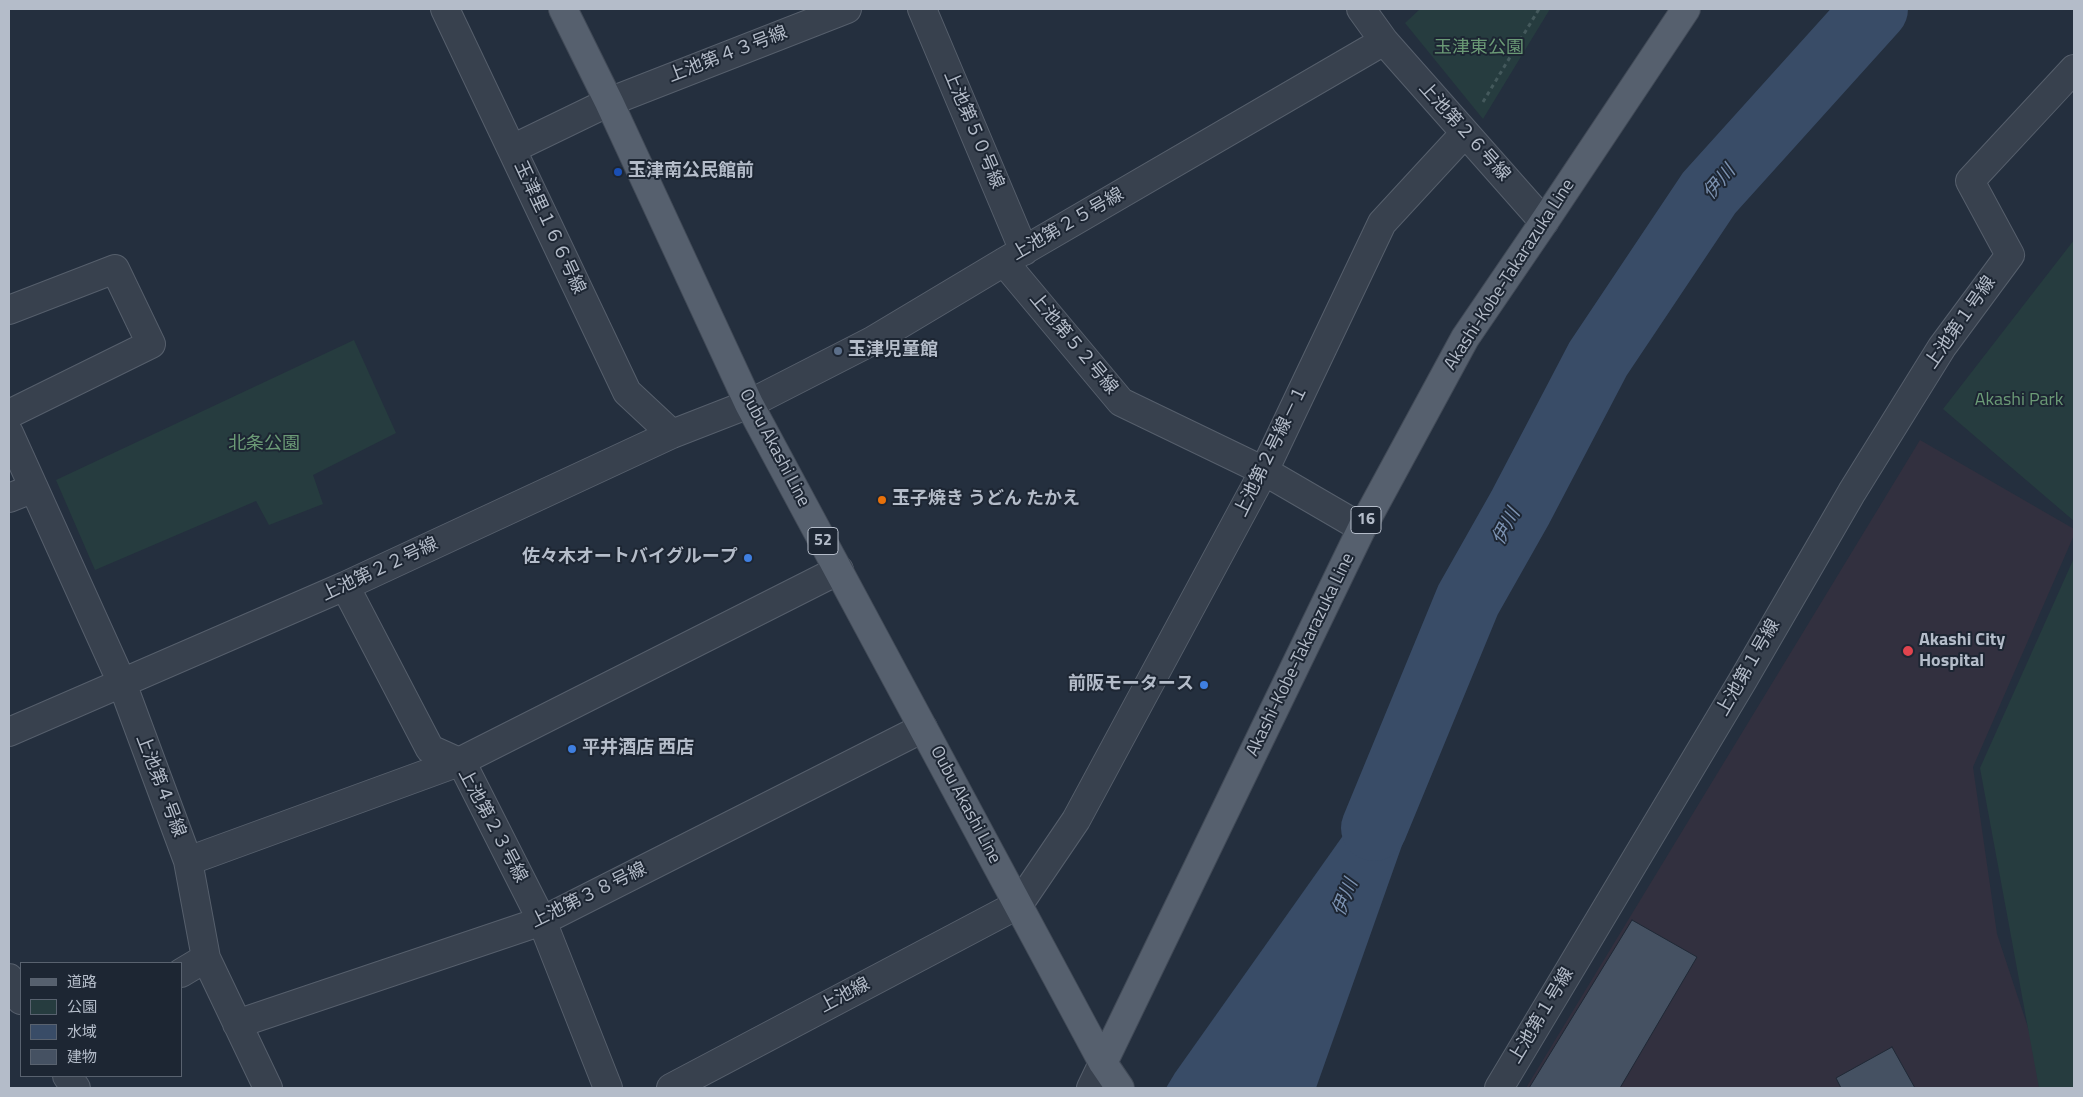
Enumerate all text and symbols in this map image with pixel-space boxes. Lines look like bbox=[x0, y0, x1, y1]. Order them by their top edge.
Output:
street label: 上池第４３号線 bbox=[665, 22, 791, 88]
park label: 玉津東公園 bbox=[1434, 38, 1524, 60]
street label: 上池第５０号線 bbox=[938, 68, 1008, 192]
street label: 上池第２６号線 bbox=[1414, 78, 1514, 186]
street label: 玉津里１６６号線 bbox=[509, 158, 589, 298]
place label: 玉津南公民館前 bbox=[628, 161, 754, 183]
water label: 伊川 bbox=[1699, 161, 1741, 205]
marker: 玉津南公民館前 bbox=[612, 166, 624, 178]
street label: Akashi-Kobe-Takarazuka Line bbox=[1440, 175, 1580, 375]
street label: 上池第２５号線 bbox=[1008, 184, 1128, 266]
street label: 上池第１号線 bbox=[1921, 273, 2001, 373]
street label: 上池第５２号線 bbox=[1024, 289, 1122, 399]
place label: 玉津児童館 bbox=[848, 340, 938, 362]
marker: 玉津児童館 bbox=[832, 345, 844, 357]
street label: 上池第２号線－１ bbox=[1231, 382, 1313, 520]
street label: Oubu Akashi Line bbox=[734, 386, 814, 510]
park label: Akashi Park bbox=[1975, 390, 2063, 412]
park label: 北条公園 bbox=[228, 434, 300, 456]
place label: 玉子焼き うどん たかえ bbox=[892, 489, 1080, 511]
marker: 玉子焼き うどん たかえ bbox=[876, 494, 888, 506]
water label: 伊川 bbox=[1488, 505, 1526, 549]
road number: 16 bbox=[1351, 506, 1381, 534]
road number: 52 bbox=[808, 528, 838, 554]
street label: 上池第２２号線 bbox=[318, 534, 442, 606]
place label: 佐々木オートバイグループ bbox=[522, 547, 738, 569]
street label: Akashi-Kobe-Takarazuka Line bbox=[1242, 550, 1360, 760]
marker: 佐々木オートバイグループ bbox=[742, 552, 754, 564]
street label: 上池第１号線 bbox=[1713, 616, 1785, 720]
place label: Akashi City Hospital bbox=[1919, 630, 2005, 672]
marker: Akashi City Hospital bbox=[1901, 644, 1915, 658]
place label: 前阪モータース bbox=[1068, 674, 1194, 696]
marker: 前阪モータース bbox=[1198, 679, 1210, 691]
street label: 上池第４号線 bbox=[131, 732, 189, 840]
place label: 平井酒店 西店 bbox=[582, 738, 694, 760]
marker: 平井酒店 西店 bbox=[566, 743, 578, 755]
street label: Oubu Akashi Line bbox=[925, 743, 1005, 867]
street label: 上池第２３号線 bbox=[453, 765, 531, 887]
street label: 上池第３８号線 bbox=[528, 859, 650, 933]
water label: 伊川 bbox=[1328, 876, 1364, 920]
legend bbox=[20, 962, 182, 1077]
street label: 上池第１号線 bbox=[1505, 964, 1579, 1068]
text: 道路 bbox=[67, 970, 97, 993]
street label: 上池線 bbox=[816, 974, 874, 1018]
text: 公園 bbox=[67, 995, 97, 1018]
text: 水域 bbox=[67, 1020, 97, 1043]
text: 建物 bbox=[67, 1045, 97, 1068]

